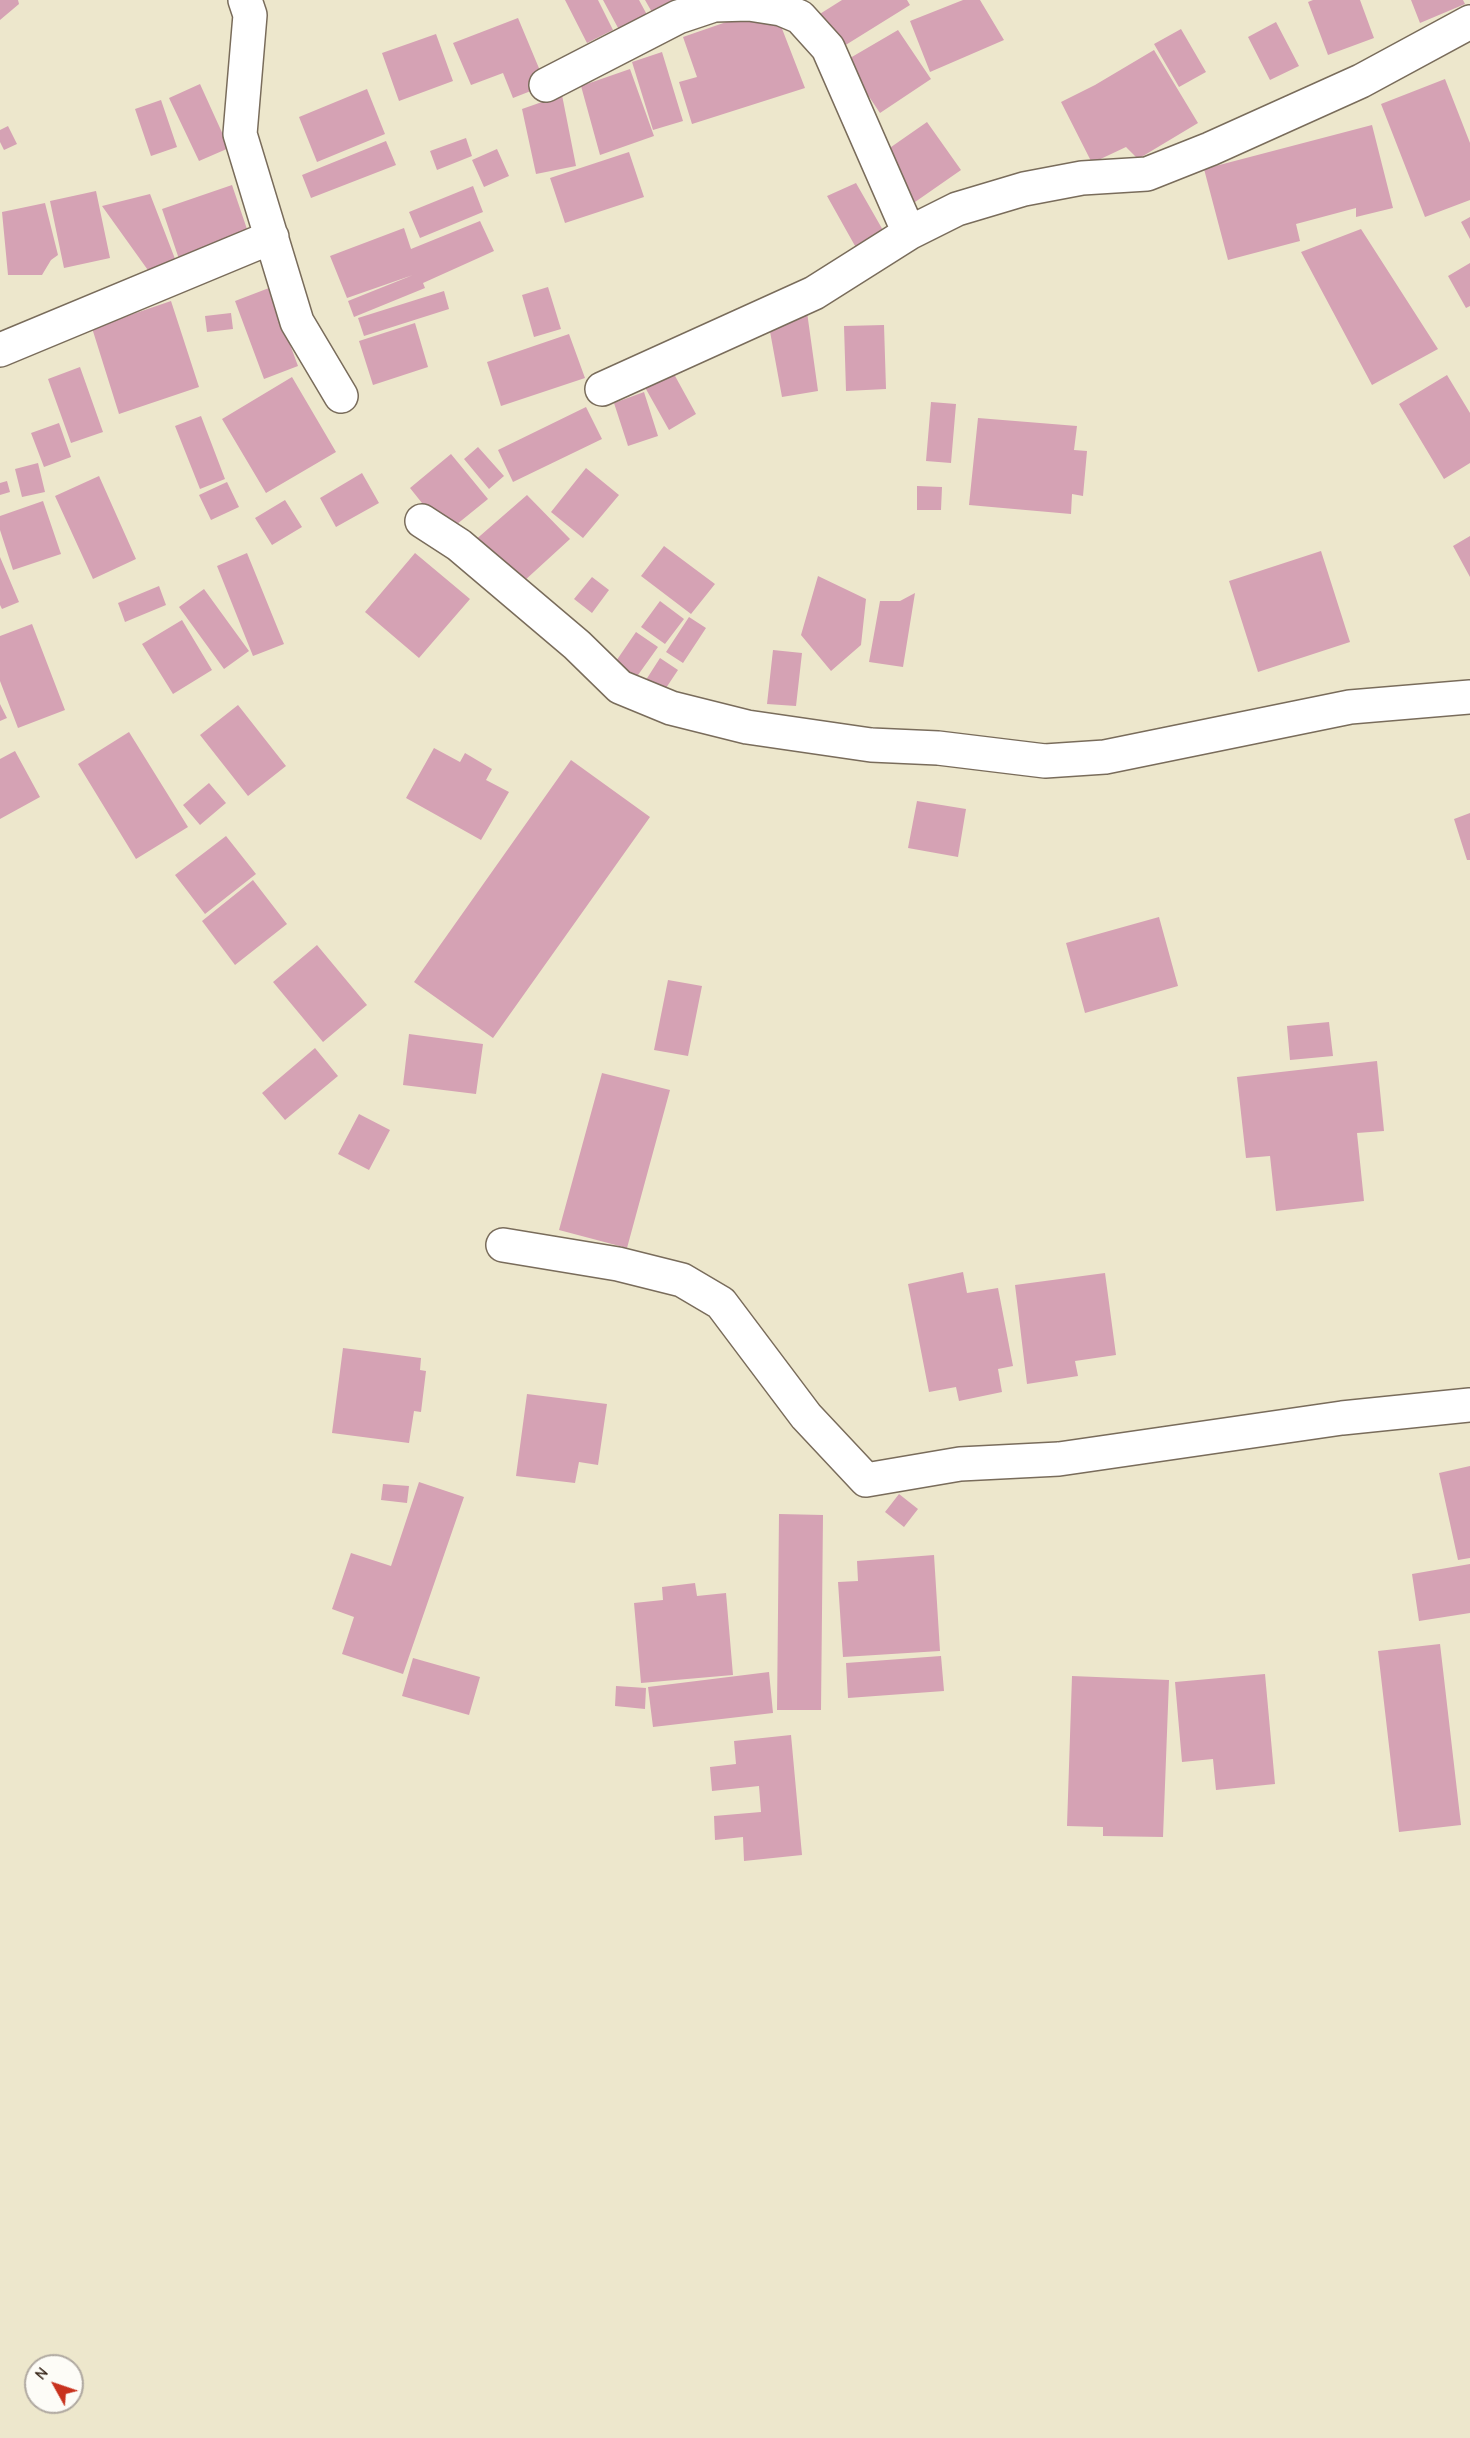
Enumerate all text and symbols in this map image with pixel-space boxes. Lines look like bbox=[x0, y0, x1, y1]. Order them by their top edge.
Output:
north arrow bbox=[24, 2354, 84, 2414]
text: N bbox=[31, 2364, 52, 2383]

